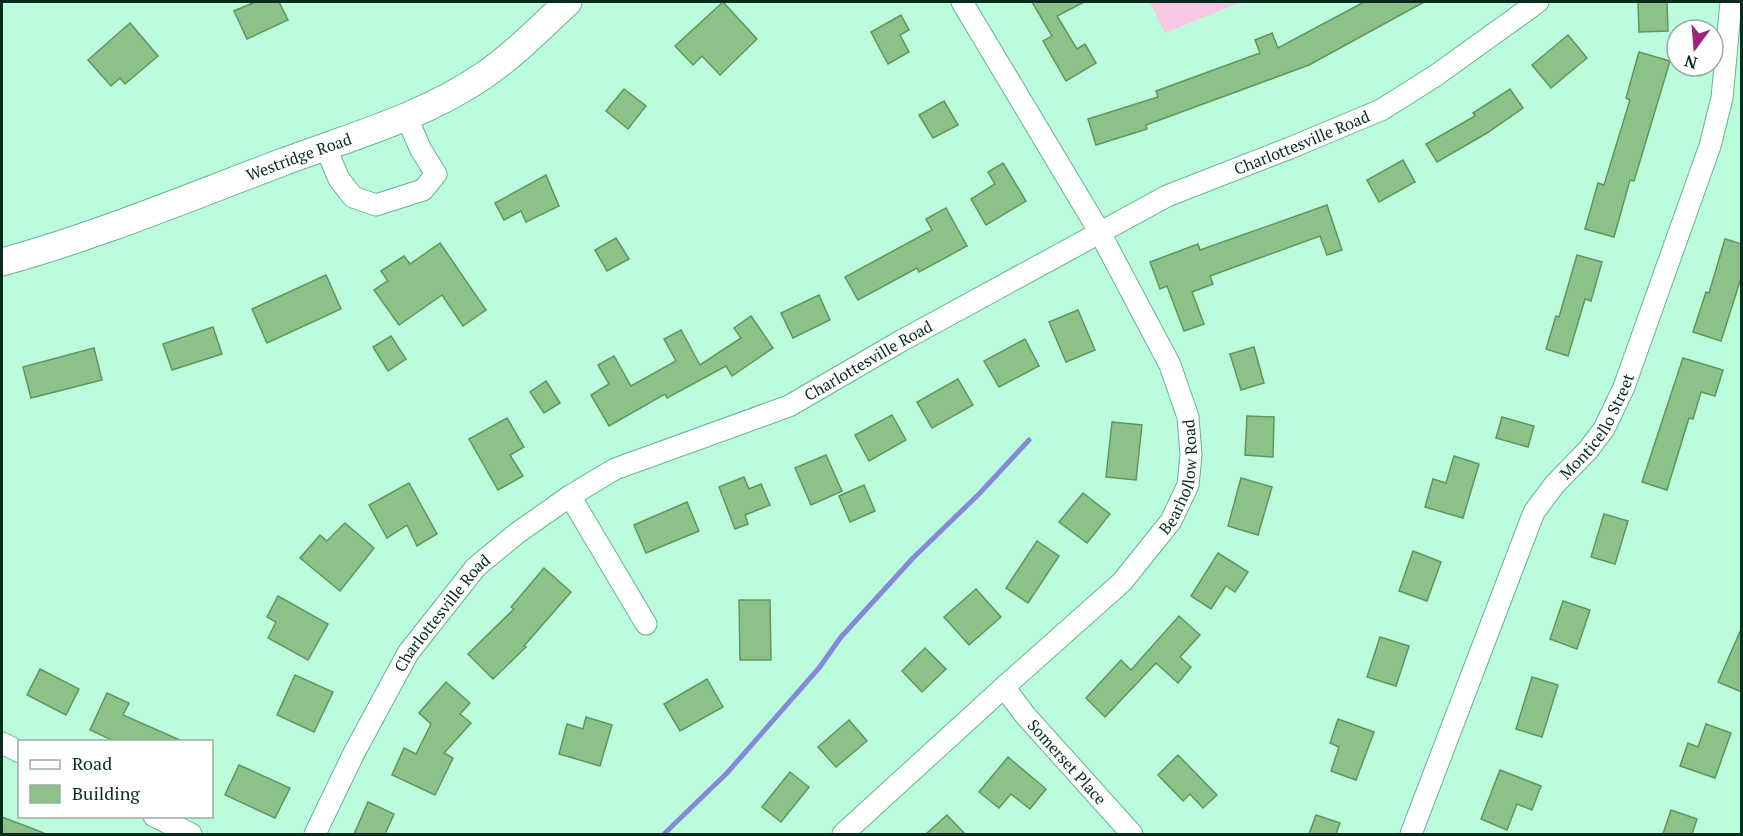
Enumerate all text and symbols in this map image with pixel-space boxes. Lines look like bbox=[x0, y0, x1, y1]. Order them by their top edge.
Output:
north arrow bbox=[1665, 18, 1725, 78]
text: N bbox=[1682, 50, 1700, 75]
street label: Charlottesville Road bbox=[1231, 105, 1373, 180]
street label: Westridge Road bbox=[243, 127, 355, 186]
street label: Charlottesville Road bbox=[800, 315, 936, 406]
street label: Monticello Street bbox=[1554, 370, 1639, 484]
street label: Bearhollow Road bbox=[1154, 418, 1202, 539]
street label: Charlottesville Road bbox=[389, 549, 495, 676]
street label: Somerset Place bbox=[1023, 714, 1111, 809]
legend bbox=[18, 740, 213, 818]
text: Road bbox=[72, 751, 112, 775]
text: Building bbox=[72, 781, 140, 805]

